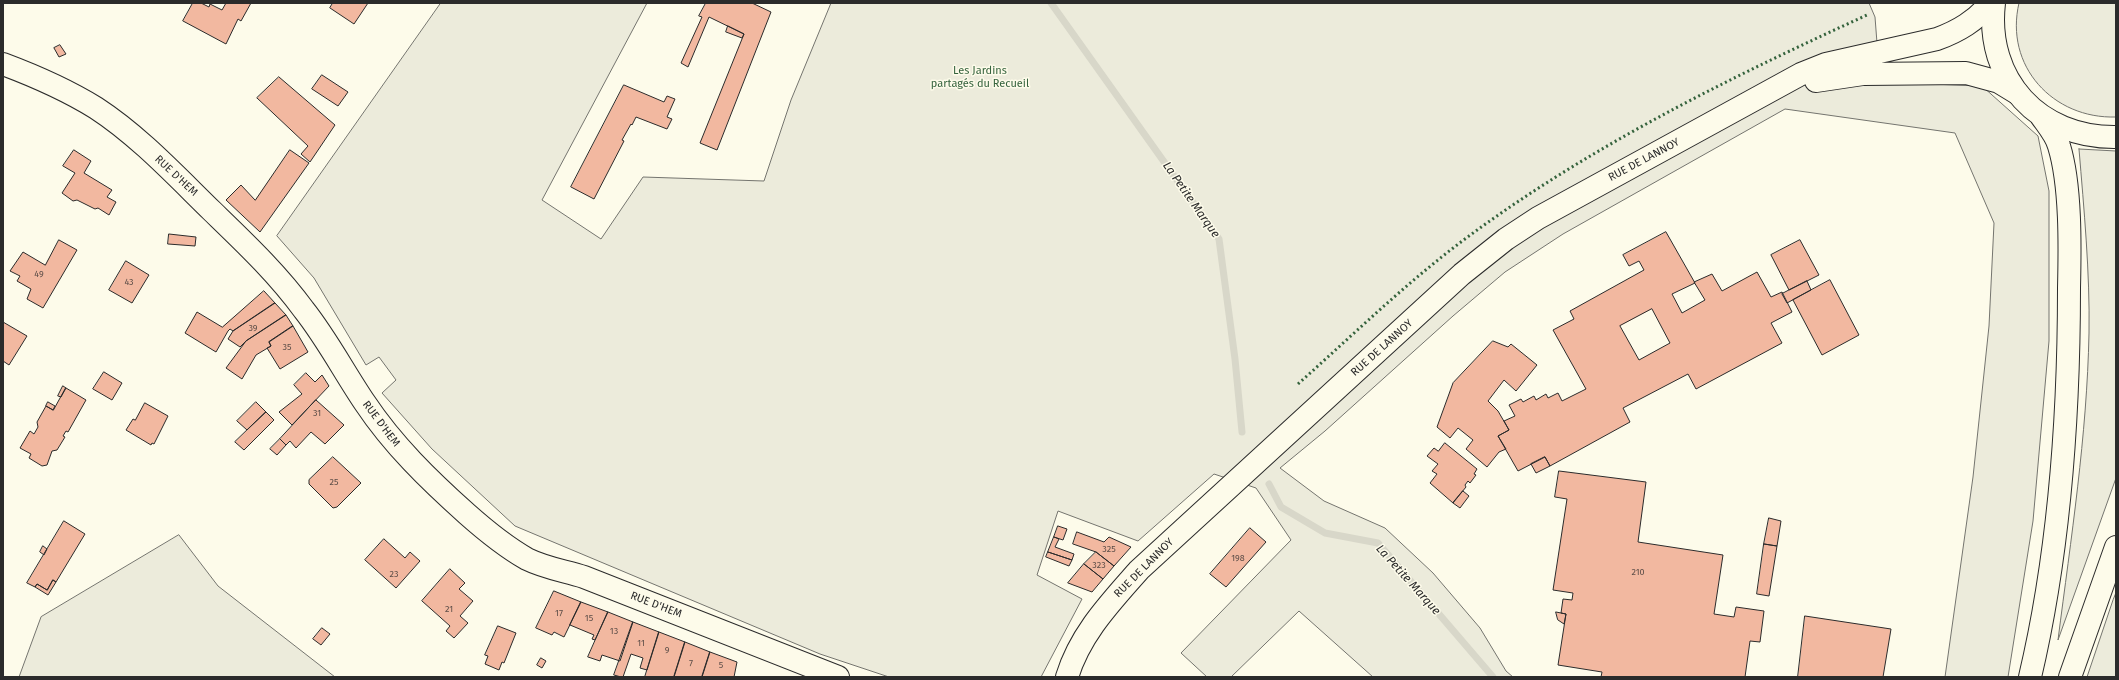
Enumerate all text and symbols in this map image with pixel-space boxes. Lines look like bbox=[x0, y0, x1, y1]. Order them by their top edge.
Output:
park label: Les Jardins partagés du Recueil bbox=[931, 64, 1029, 90]
street label: RUE DE LANNOY bbox=[1606, 136, 1682, 184]
street label: RUE D'HEM bbox=[152, 153, 200, 199]
water label: La Petite Marque bbox=[1159, 159, 1223, 241]
house number: 49 bbox=[34, 269, 44, 279]
house number: 43 bbox=[124, 277, 134, 287]
street label: RUE DE LANNOY bbox=[1348, 317, 1416, 379]
house number: 39 bbox=[248, 323, 258, 333]
house number: 35 bbox=[283, 342, 291, 352]
street label: RUE D'HEM bbox=[359, 398, 403, 450]
house number: 31 bbox=[313, 408, 321, 418]
house number: 25 bbox=[330, 477, 338, 487]
street label: RUE DE LANNOY bbox=[1112, 536, 1176, 600]
water label: La Petite Marque bbox=[1373, 542, 1443, 618]
house number: 325 bbox=[1102, 544, 1116, 554]
house number: 198 bbox=[1231, 553, 1245, 563]
house number: 323 bbox=[1092, 560, 1106, 570]
house number: 210 bbox=[1631, 567, 1645, 577]
house number: 23 bbox=[390, 569, 398, 579]
street label: RUE D'HEM bbox=[628, 589, 684, 621]
house number: 21 bbox=[445, 604, 453, 614]
house number: 17 bbox=[555, 608, 563, 618]
house number: 15 bbox=[585, 613, 593, 623]
house number: 13 bbox=[610, 626, 618, 636]
house number: 11 bbox=[637, 638, 645, 648]
house number: 9 bbox=[665, 645, 669, 655]
house number: 7 bbox=[689, 658, 693, 668]
house number: 5 bbox=[719, 660, 723, 670]

